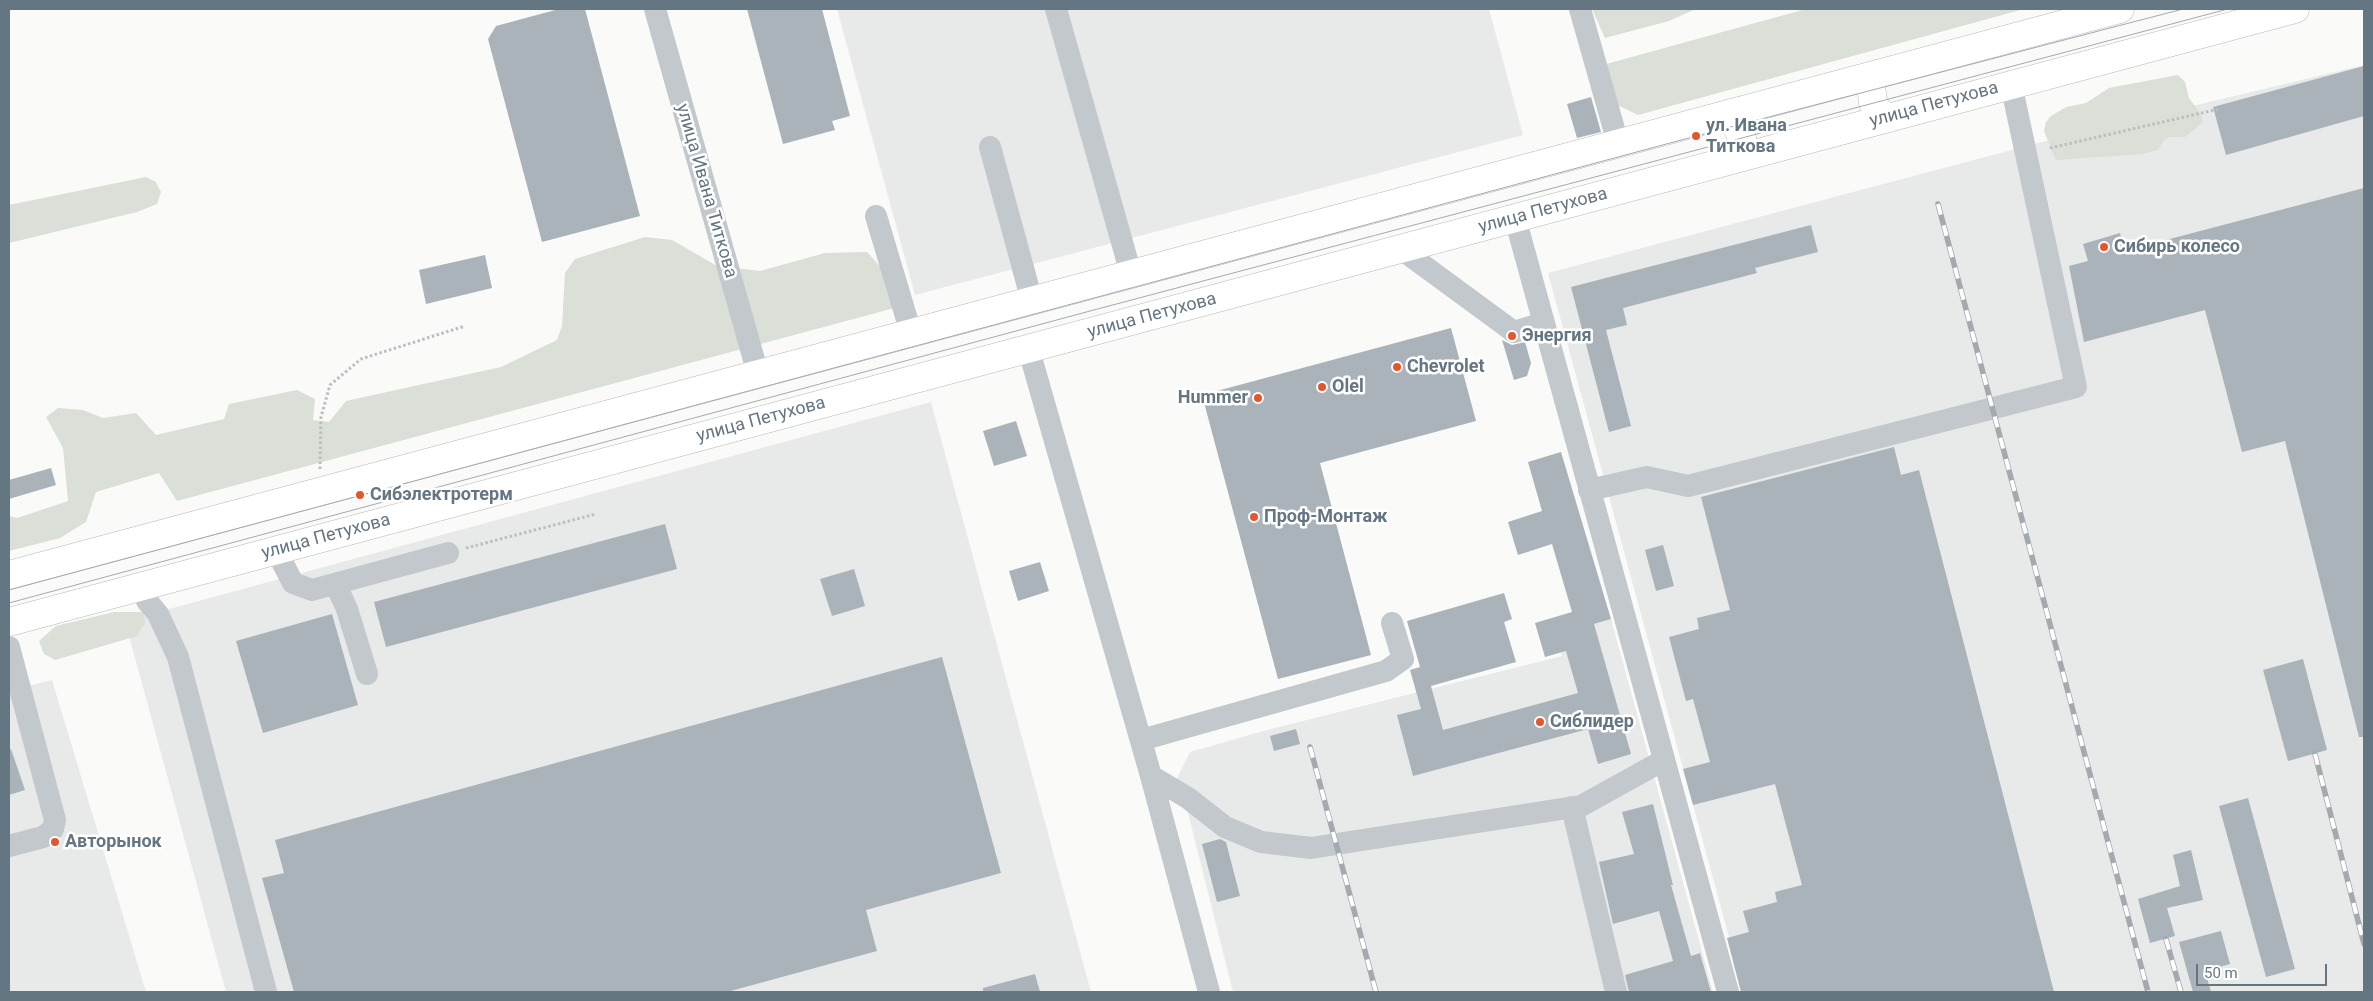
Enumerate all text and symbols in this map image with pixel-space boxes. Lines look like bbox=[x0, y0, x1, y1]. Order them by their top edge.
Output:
street label: улица Петухова bbox=[1867, 77, 2001, 133]
street label: улица Ивана Титкова bbox=[671, 101, 741, 281]
place label: ул. Ивана Титкова bbox=[1706, 115, 1787, 158]
marker: ул. Ивана Титкова bbox=[1690, 130, 1702, 142]
street label: улица Петухова bbox=[1476, 183, 1610, 239]
place label: Сибирь колесо bbox=[2114, 236, 2240, 258]
marker: Сибирь колесо bbox=[2098, 241, 2110, 253]
street label: улица Петухова bbox=[1085, 288, 1219, 344]
place label: Энергия bbox=[1522, 325, 1592, 347]
marker: Энергия bbox=[1506, 330, 1518, 342]
place label: Chevrolet bbox=[1407, 356, 1485, 378]
marker: Chevrolet bbox=[1391, 361, 1403, 373]
place label: Olel bbox=[1332, 376, 1364, 398]
marker: Olel bbox=[1316, 381, 1328, 393]
place label: Hummer bbox=[1178, 387, 1248, 409]
street label: улица Петухова bbox=[694, 392, 828, 448]
marker: Hummer bbox=[1252, 392, 1264, 404]
place label: Сибэлектротерм bbox=[370, 484, 513, 506]
marker: Сибэлектротерм bbox=[354, 489, 366, 501]
place label: Проф-Монтаж bbox=[1264, 506, 1387, 528]
street label: улица Петухова bbox=[259, 509, 393, 565]
marker: Проф-Монтаж bbox=[1248, 511, 1260, 523]
place label: Сиблидер bbox=[1550, 711, 1634, 733]
marker: Сиблидер bbox=[1534, 716, 1546, 728]
place label: Авторынок bbox=[65, 831, 162, 853]
marker: Авторынок bbox=[49, 836, 61, 848]
scale bar bbox=[2198, 954, 2329, 986]
text: 50 m bbox=[2204, 964, 2238, 982]

